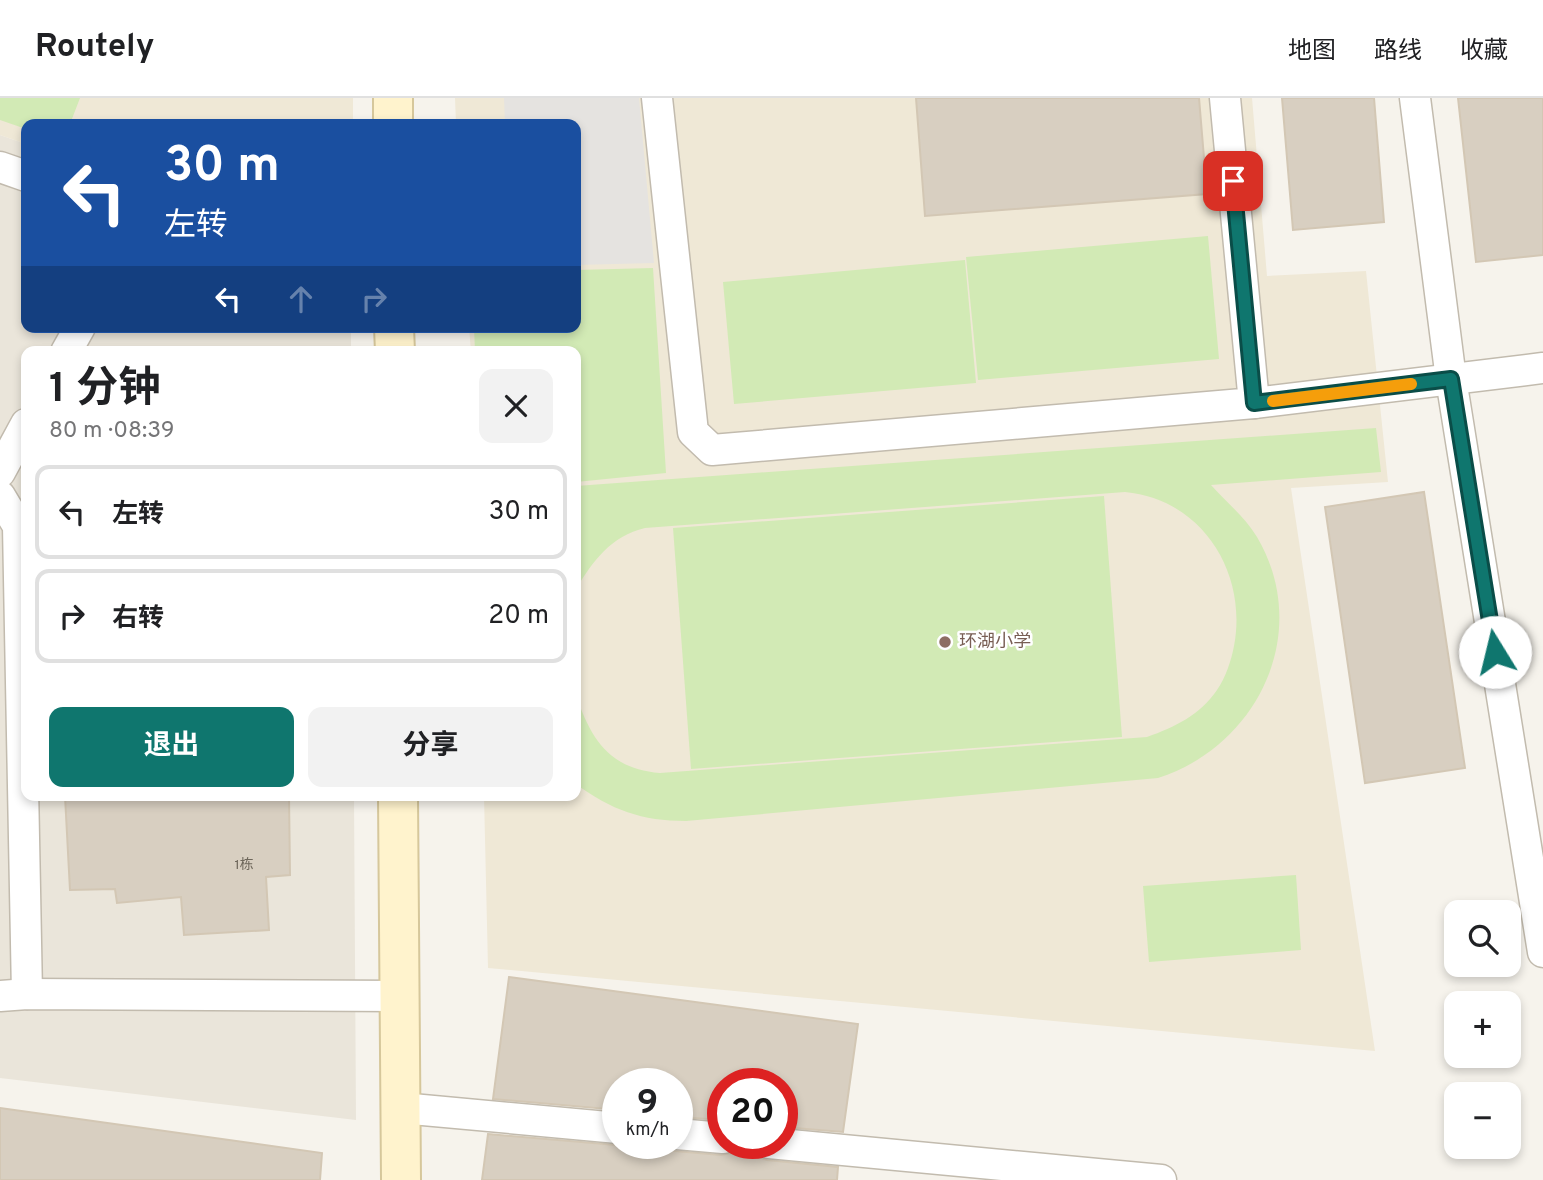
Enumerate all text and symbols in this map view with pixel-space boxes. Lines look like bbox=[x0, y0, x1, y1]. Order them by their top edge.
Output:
text: Routely bbox=[35, 27, 154, 69]
text: 地图 bbox=[1288, 37, 1336, 67]
text: 路线 bbox=[1374, 37, 1422, 67]
text: 收藏 bbox=[1460, 37, 1508, 67]
text: 30 m bbox=[164, 137, 280, 199]
icon: left bbox=[49, 147, 140, 238]
pin bbox=[1203, 151, 1263, 211]
icon: arrive bbox=[1214, 162, 1252, 200]
text: 左转 bbox=[164, 207, 228, 247]
icon: left bbox=[209, 280, 247, 318]
icon: ahead bbox=[282, 280, 320, 318]
icon: right bbox=[355, 280, 393, 318]
text: 1 分钟 bbox=[49, 364, 160, 417]
button: close bbox=[479, 369, 553, 443]
text: 80 m · 08:39 bbox=[49, 417, 174, 446]
icon: left bbox=[53, 493, 91, 531]
text: 30 m bbox=[489, 496, 549, 529]
text: 左转 bbox=[112, 499, 164, 532]
icon: right bbox=[53, 597, 91, 635]
text: 20 m bbox=[488, 600, 549, 633]
text: 右转 bbox=[112, 603, 164, 636]
position arrow bbox=[1458, 615, 1532, 689]
place label: 环湖小学 bbox=[959, 631, 1031, 654]
marker: 环湖小学 bbox=[937, 634, 953, 650]
button: 退出 bbox=[49, 707, 294, 787]
button: 分享 bbox=[308, 707, 553, 787]
house number: 1栋 bbox=[234, 856, 254, 874]
map controls bbox=[1444, 900, 1521, 1159]
button: search bbox=[1444, 900, 1521, 977]
button: + bbox=[1444, 991, 1521, 1068]
speed limit sign: 20 bbox=[707, 1068, 798, 1159]
text: 9 bbox=[637, 1082, 658, 1126]
button: − bbox=[1444, 1082, 1521, 1159]
text: km/h bbox=[626, 1119, 669, 1142]

